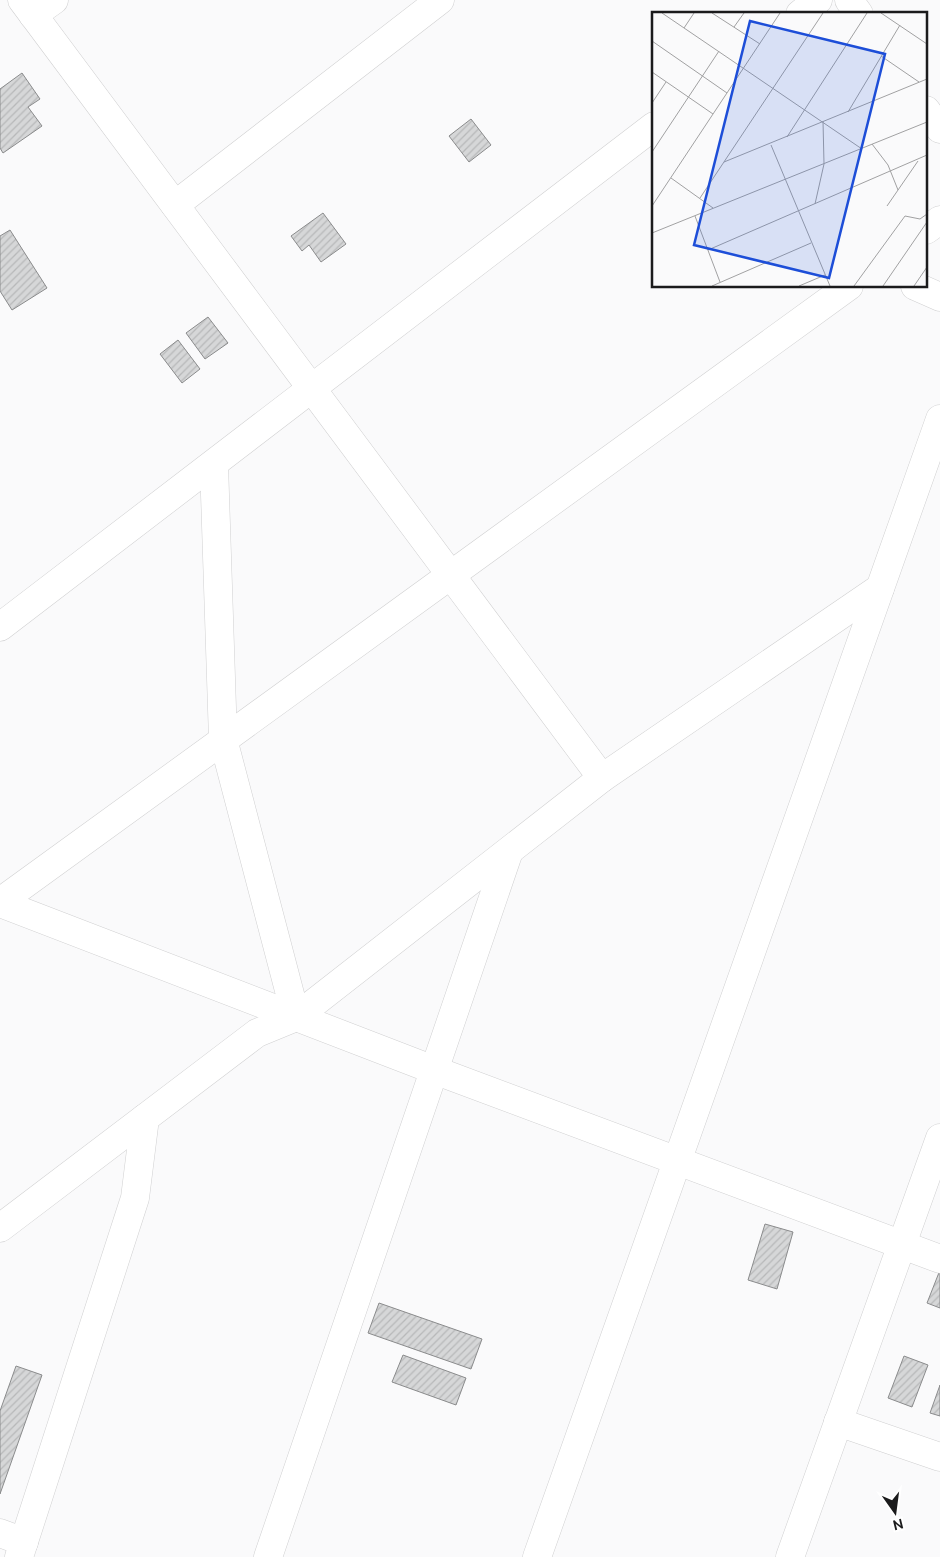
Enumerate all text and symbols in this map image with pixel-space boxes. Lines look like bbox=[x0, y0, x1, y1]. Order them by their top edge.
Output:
inset map bbox=[652, 12, 928, 288]
north arrow bbox=[870, 1487, 920, 1537]
text: N bbox=[891, 1516, 905, 1534]

